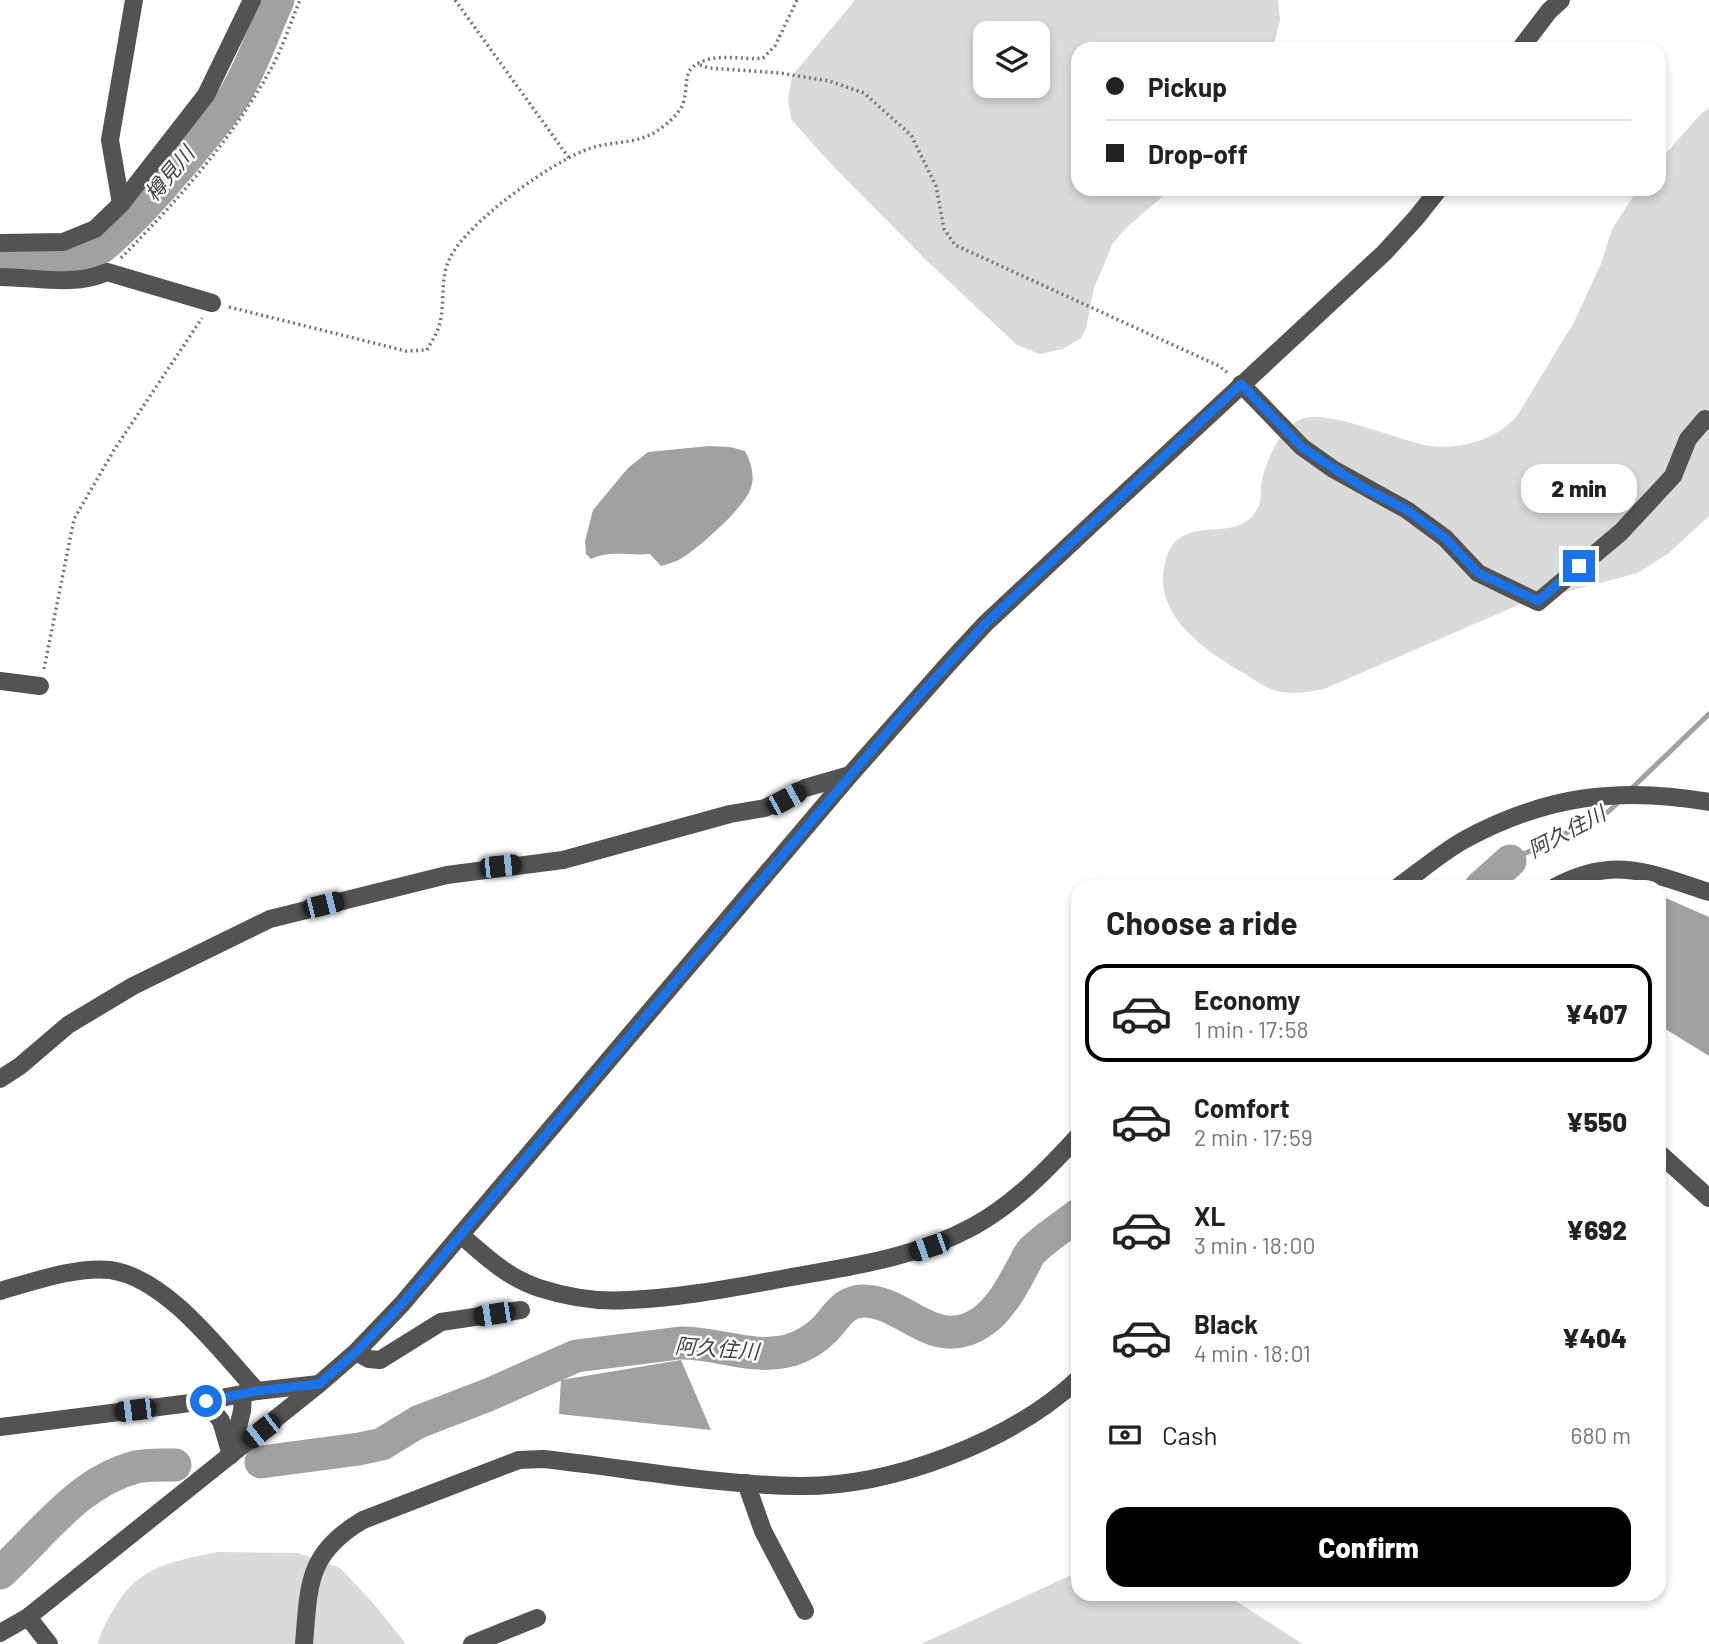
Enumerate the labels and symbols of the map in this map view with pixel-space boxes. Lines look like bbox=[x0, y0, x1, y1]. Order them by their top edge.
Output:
water label: 樽見川 bbox=[139, 139, 200, 205]
callout: 2 min bbox=[1521, 464, 1637, 514]
route end bbox=[1563, 550, 1595, 582]
car bbox=[763, 780, 810, 818]
water label: 阿久住川 bbox=[1523, 799, 1611, 861]
car bbox=[479, 853, 522, 879]
car bbox=[301, 890, 346, 920]
car bbox=[906, 1230, 953, 1264]
car bbox=[472, 1300, 517, 1328]
water label: 阿久住川 bbox=[674, 1332, 762, 1363]
route start bbox=[190, 1385, 222, 1417]
car bbox=[113, 1397, 158, 1423]
car bbox=[238, 1410, 285, 1452]

